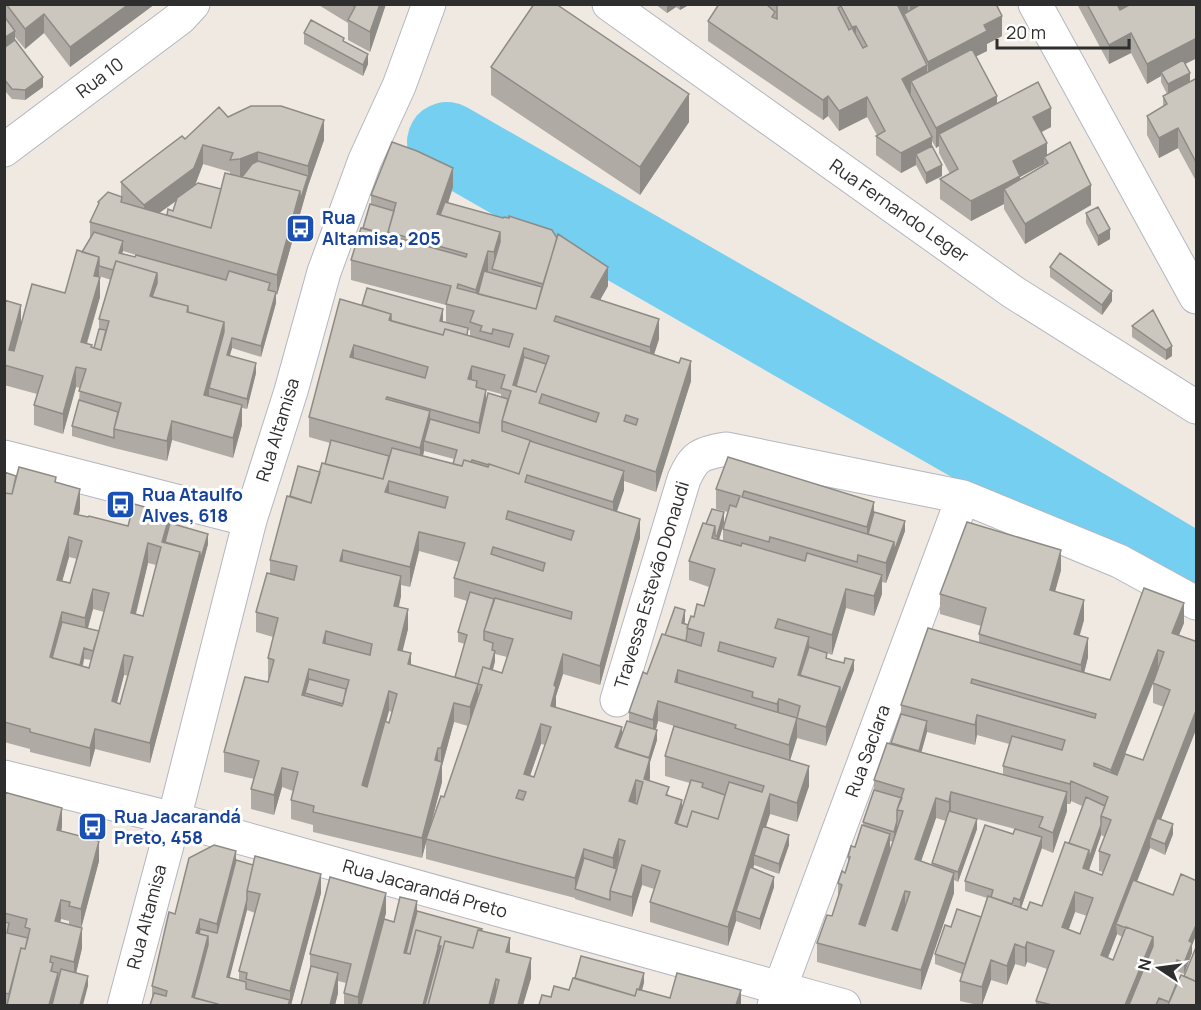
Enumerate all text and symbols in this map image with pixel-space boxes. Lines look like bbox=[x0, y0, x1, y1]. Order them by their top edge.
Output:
scale bar bbox=[997, 12, 1129, 50]
text: 20 m bbox=[1006, 20, 1046, 44]
street label: Rua 10 bbox=[71, 51, 128, 103]
street label: Rua Fernando Leger bbox=[825, 153, 974, 268]
place label: Rua Altamisa, 205 bbox=[322, 205, 441, 250]
bus stop icon: Rua Altamisa, 205 bbox=[285, 212, 317, 244]
street label: Rua Altamisa bbox=[250, 375, 304, 485]
street label: Travessa Estevão Donaudi bbox=[608, 478, 694, 691]
place label: Rua Ataulfo Alves, 618 bbox=[142, 482, 243, 527]
bus stop icon: Rua Ataulfo Alves, 618 bbox=[105, 489, 137, 521]
street label: Rua Saclara bbox=[839, 701, 895, 800]
place label: Rua Jacarandá Preto, 458 bbox=[114, 804, 241, 849]
bus stop icon: Rua Jacarandá Preto, 458 bbox=[77, 811, 109, 843]
street label: Rua Jacarandá Preto bbox=[340, 853, 510, 923]
street label: Rua Altamisa bbox=[121, 862, 172, 972]
north arrow bbox=[1129, 938, 1189, 998]
text: N bbox=[1132, 957, 1156, 973]

